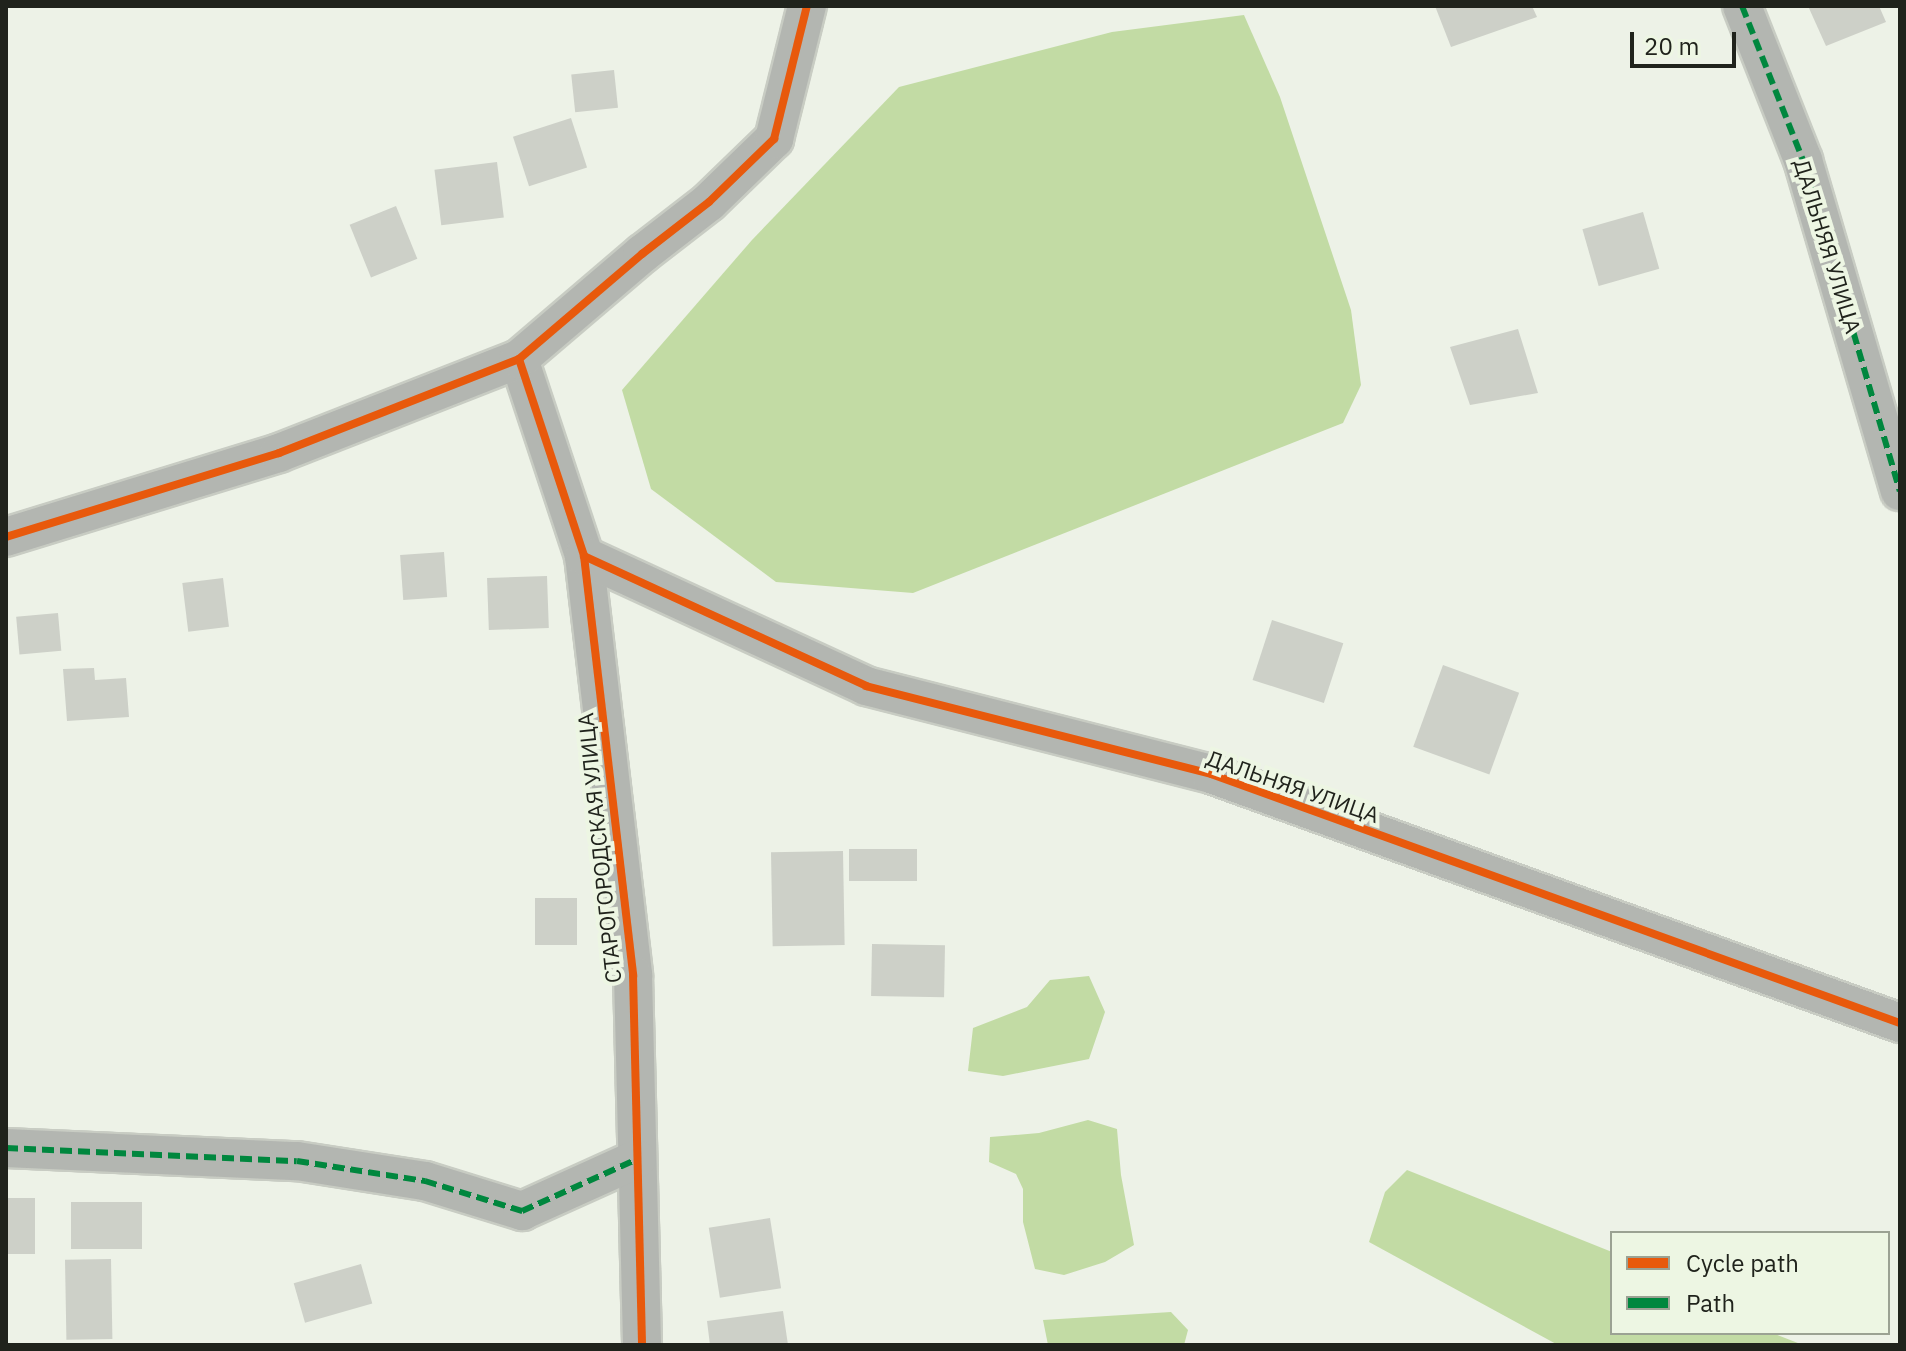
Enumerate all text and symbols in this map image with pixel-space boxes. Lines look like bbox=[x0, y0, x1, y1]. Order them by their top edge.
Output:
scale bar bbox=[1634, 16, 1740, 66]
text: 20 m bbox=[1644, 30, 1699, 62]
street label: ДАЛЬНЯЯ УЛИЦА bbox=[1789, 156, 1867, 336]
street label: СТАРОГОРОДСКАЯ УЛИЦА bbox=[572, 711, 626, 985]
street label: ДАЛЬНЯЯ УЛИЦА bbox=[1203, 744, 1383, 828]
legend bbox=[1610, 1231, 1890, 1335]
text: Cycle path bbox=[1686, 1247, 1799, 1279]
text: Path bbox=[1686, 1287, 1735, 1319]

